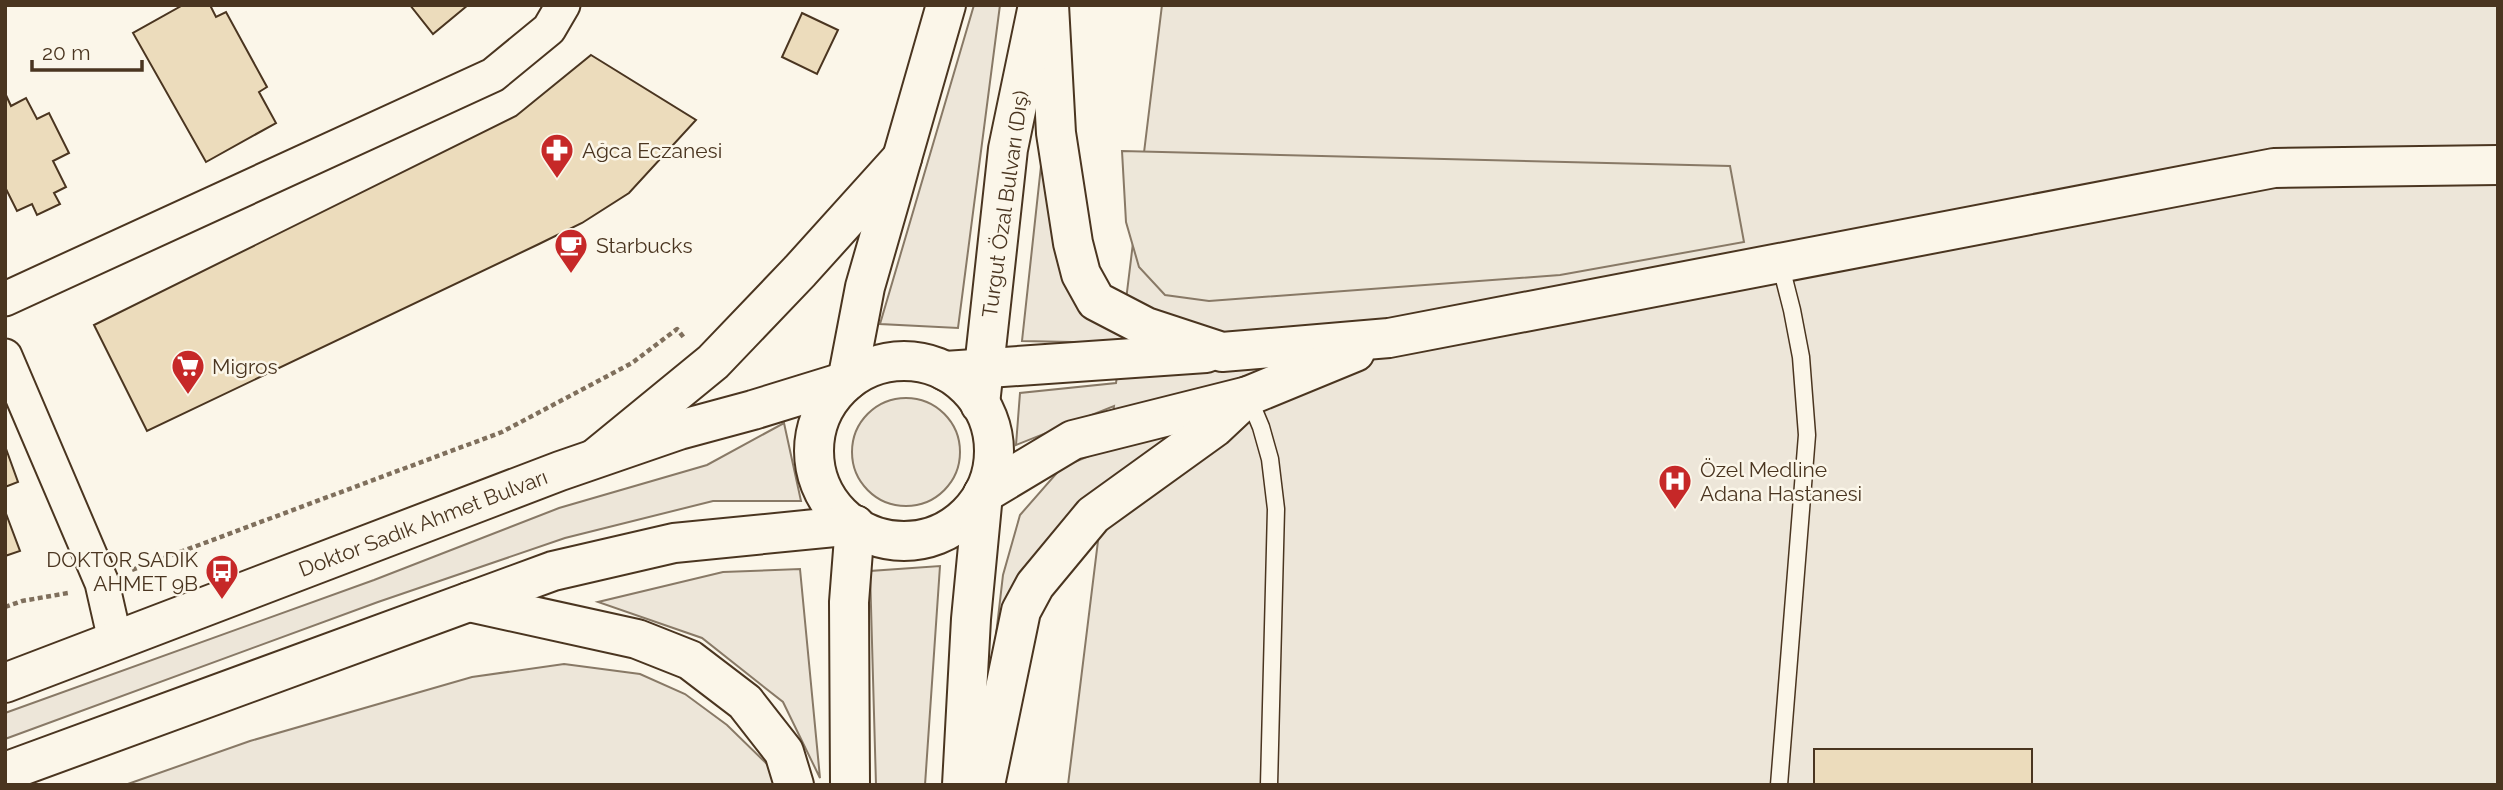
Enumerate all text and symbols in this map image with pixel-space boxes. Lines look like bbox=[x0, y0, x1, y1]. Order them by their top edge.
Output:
scale bar bbox=[32, 28, 142, 72]
text: 20 m bbox=[42, 40, 90, 65]
street label: Turgut Özal Bulvarı (Dış) bbox=[977, 89, 1033, 319]
pharmacy icon: Ağca Eczanesi bbox=[538, 131, 576, 180]
place label: Ağca Eczanesi bbox=[582, 138, 722, 163]
cafe icon: Starbucks bbox=[552, 226, 590, 275]
place label: Starbucks bbox=[596, 233, 693, 258]
supermarket icon: Migros bbox=[169, 347, 207, 396]
place label: Migros bbox=[212, 354, 278, 379]
place label: Özel Medline Adana Hastanesi bbox=[1700, 457, 1862, 506]
hospital icon: Özel Medline Adana Hastanesi bbox=[1656, 462, 1694, 511]
street label: Doktor Sadık Ahmet Bulvarı bbox=[295, 464, 551, 582]
place label: DOKTOR SADIK AHMET 9B bbox=[46, 547, 198, 596]
bus stop icon: DOKTOR SADIK AHMET 9B bbox=[203, 552, 241, 601]

